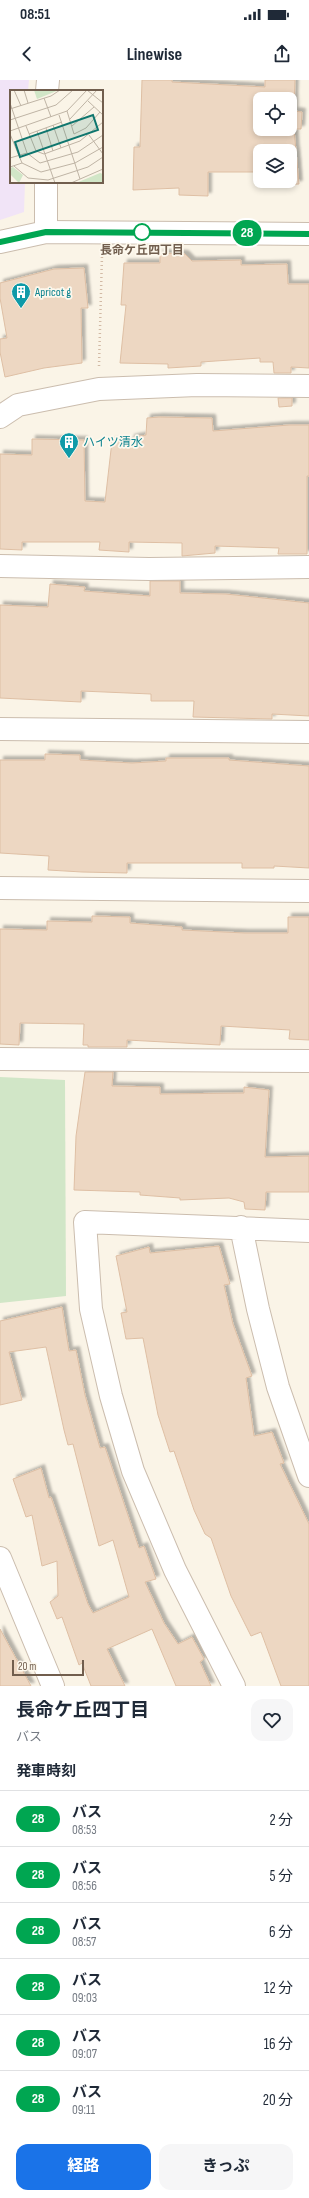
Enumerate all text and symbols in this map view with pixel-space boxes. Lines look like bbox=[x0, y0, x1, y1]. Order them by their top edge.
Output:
text: 08:51 bbox=[20, 5, 50, 24]
icon: back bbox=[16, 43, 38, 65]
icon: share bbox=[271, 43, 293, 65]
text: Linewise bbox=[127, 44, 182, 65]
inset map bbox=[10, 90, 103, 183]
map controls bbox=[253, 92, 297, 188]
button: locate bbox=[253, 92, 297, 136]
button: layers bbox=[253, 144, 297, 188]
line badge: 28 bbox=[229, 220, 265, 246]
marker: 長命ケ丘四丁目 bbox=[133, 223, 151, 241]
text: 28 bbox=[241, 224, 253, 241]
place label: 長命ケ丘四丁目 bbox=[100, 243, 184, 258]
building icon: Apricot g bbox=[10, 281, 32, 309]
place label: Apricot g bbox=[34, 285, 71, 300]
building icon: ハイツ清水 bbox=[58, 431, 80, 459]
place label: ハイツ清水 bbox=[83, 435, 143, 450]
scale bar bbox=[12, 1658, 84, 1677]
text: 20 m bbox=[18, 1660, 36, 1673]
text: 長命ケ丘四丁目 bbox=[16, 1699, 149, 1722]
button: heart bbox=[251, 1699, 293, 1741]
text: バス bbox=[16, 1729, 42, 1745]
text: 発車時刻 bbox=[16, 1762, 76, 1781]
text: バス bbox=[72, 1803, 102, 1822]
text: 28 bbox=[32, 1810, 44, 1827]
text: 2 分 bbox=[269, 1811, 293, 1830]
text: 08:53 bbox=[72, 1822, 97, 1838]
text: バス bbox=[72, 1859, 102, 1878]
text: 28 bbox=[32, 1866, 44, 1883]
text: 5 分 bbox=[270, 1867, 293, 1886]
text: 08:56 bbox=[72, 1878, 97, 1894]
text: バス bbox=[72, 1915, 102, 1934]
text: 28 bbox=[32, 1922, 44, 1939]
text: 6 分 bbox=[269, 1923, 293, 1942]
text: 08:57 bbox=[72, 1934, 96, 1950]
text: バス bbox=[72, 1971, 102, 1990]
text: 28 bbox=[32, 1978, 44, 1995]
text: 12 分 bbox=[264, 1979, 293, 1998]
text: 09:03 bbox=[72, 1990, 97, 2006]
text: バス bbox=[72, 2027, 102, 2046]
text: 28 bbox=[32, 2034, 44, 2051]
text: 16 分 bbox=[264, 2035, 293, 2054]
text: 09:07 bbox=[72, 2046, 97, 2062]
text: バス bbox=[72, 2083, 102, 2102]
text: 28 bbox=[32, 2090, 44, 2107]
text: 20 分 bbox=[263, 2091, 293, 2110]
text: 09:11 bbox=[72, 2102, 95, 2118]
button: 経路 bbox=[16, 2144, 151, 2190]
button: きっぷ bbox=[159, 2144, 293, 2190]

